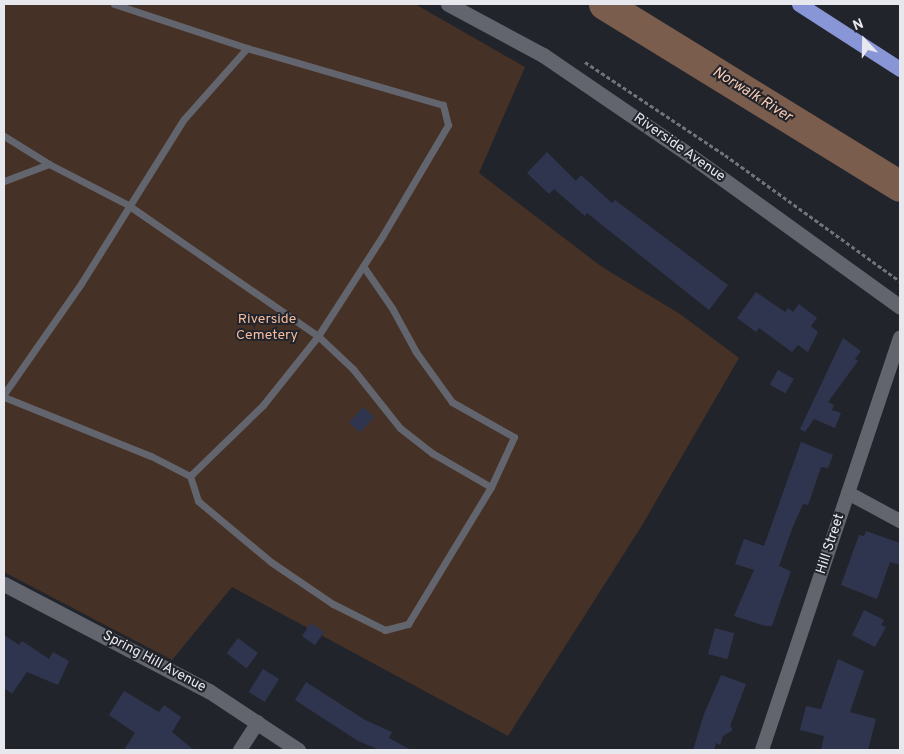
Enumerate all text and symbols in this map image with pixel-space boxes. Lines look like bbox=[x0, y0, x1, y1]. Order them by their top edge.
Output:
north arrow bbox=[839, 15, 889, 65]
text: N bbox=[851, 16, 866, 35]
water label: Norwalk River bbox=[709, 63, 795, 127]
street label: Riverside Avenue bbox=[630, 110, 728, 186]
park label: Riverside Cemetery bbox=[236, 312, 298, 344]
street label: Hill Street bbox=[813, 512, 849, 576]
street label: Spring Hill Avenue bbox=[99, 628, 209, 696]

